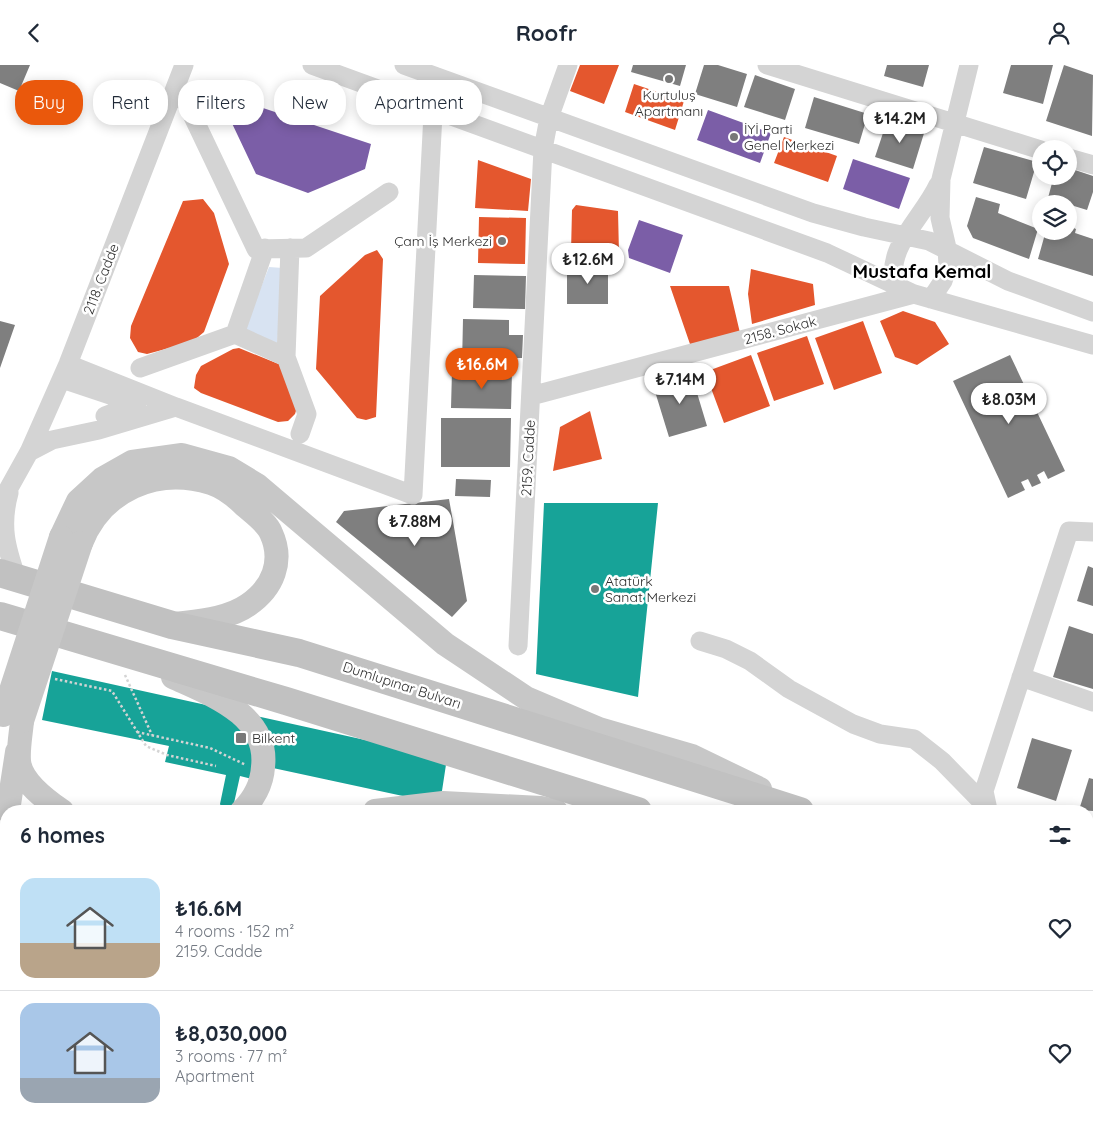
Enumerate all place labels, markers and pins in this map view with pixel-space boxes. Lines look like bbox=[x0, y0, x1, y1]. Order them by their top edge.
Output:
marker: Kurtuluş Apartmanı bbox=[663, 73, 675, 85]
place label: Kurtuluş Apartmanı bbox=[635, 86, 703, 120]
pin: ₺14.2M bbox=[859, 101, 941, 144]
place label: İYİ Parti Genel Merkezi bbox=[744, 120, 834, 154]
marker: İYİ Parti Genel Merkezi bbox=[728, 131, 740, 143]
place label: Çam İş Merkezi bbox=[394, 232, 492, 250]
marker: Çam İş Merkezi bbox=[496, 235, 508, 247]
pin: ₺12.6M bbox=[547, 243, 629, 285]
pin: ₺16.6M bbox=[441, 347, 523, 390]
pin: ₺7.14M bbox=[639, 363, 721, 405]
pin: ₺8.03M bbox=[968, 383, 1050, 425]
pin: ₺7.88M bbox=[374, 505, 456, 547]
place label: Atatürk Sanat Merkezi bbox=[605, 572, 696, 606]
marker: Atatürk Sanat Merkezi bbox=[589, 583, 601, 595]
place label: Bilkent bbox=[252, 729, 296, 747]
marker: Bilkent bbox=[234, 731, 248, 745]

